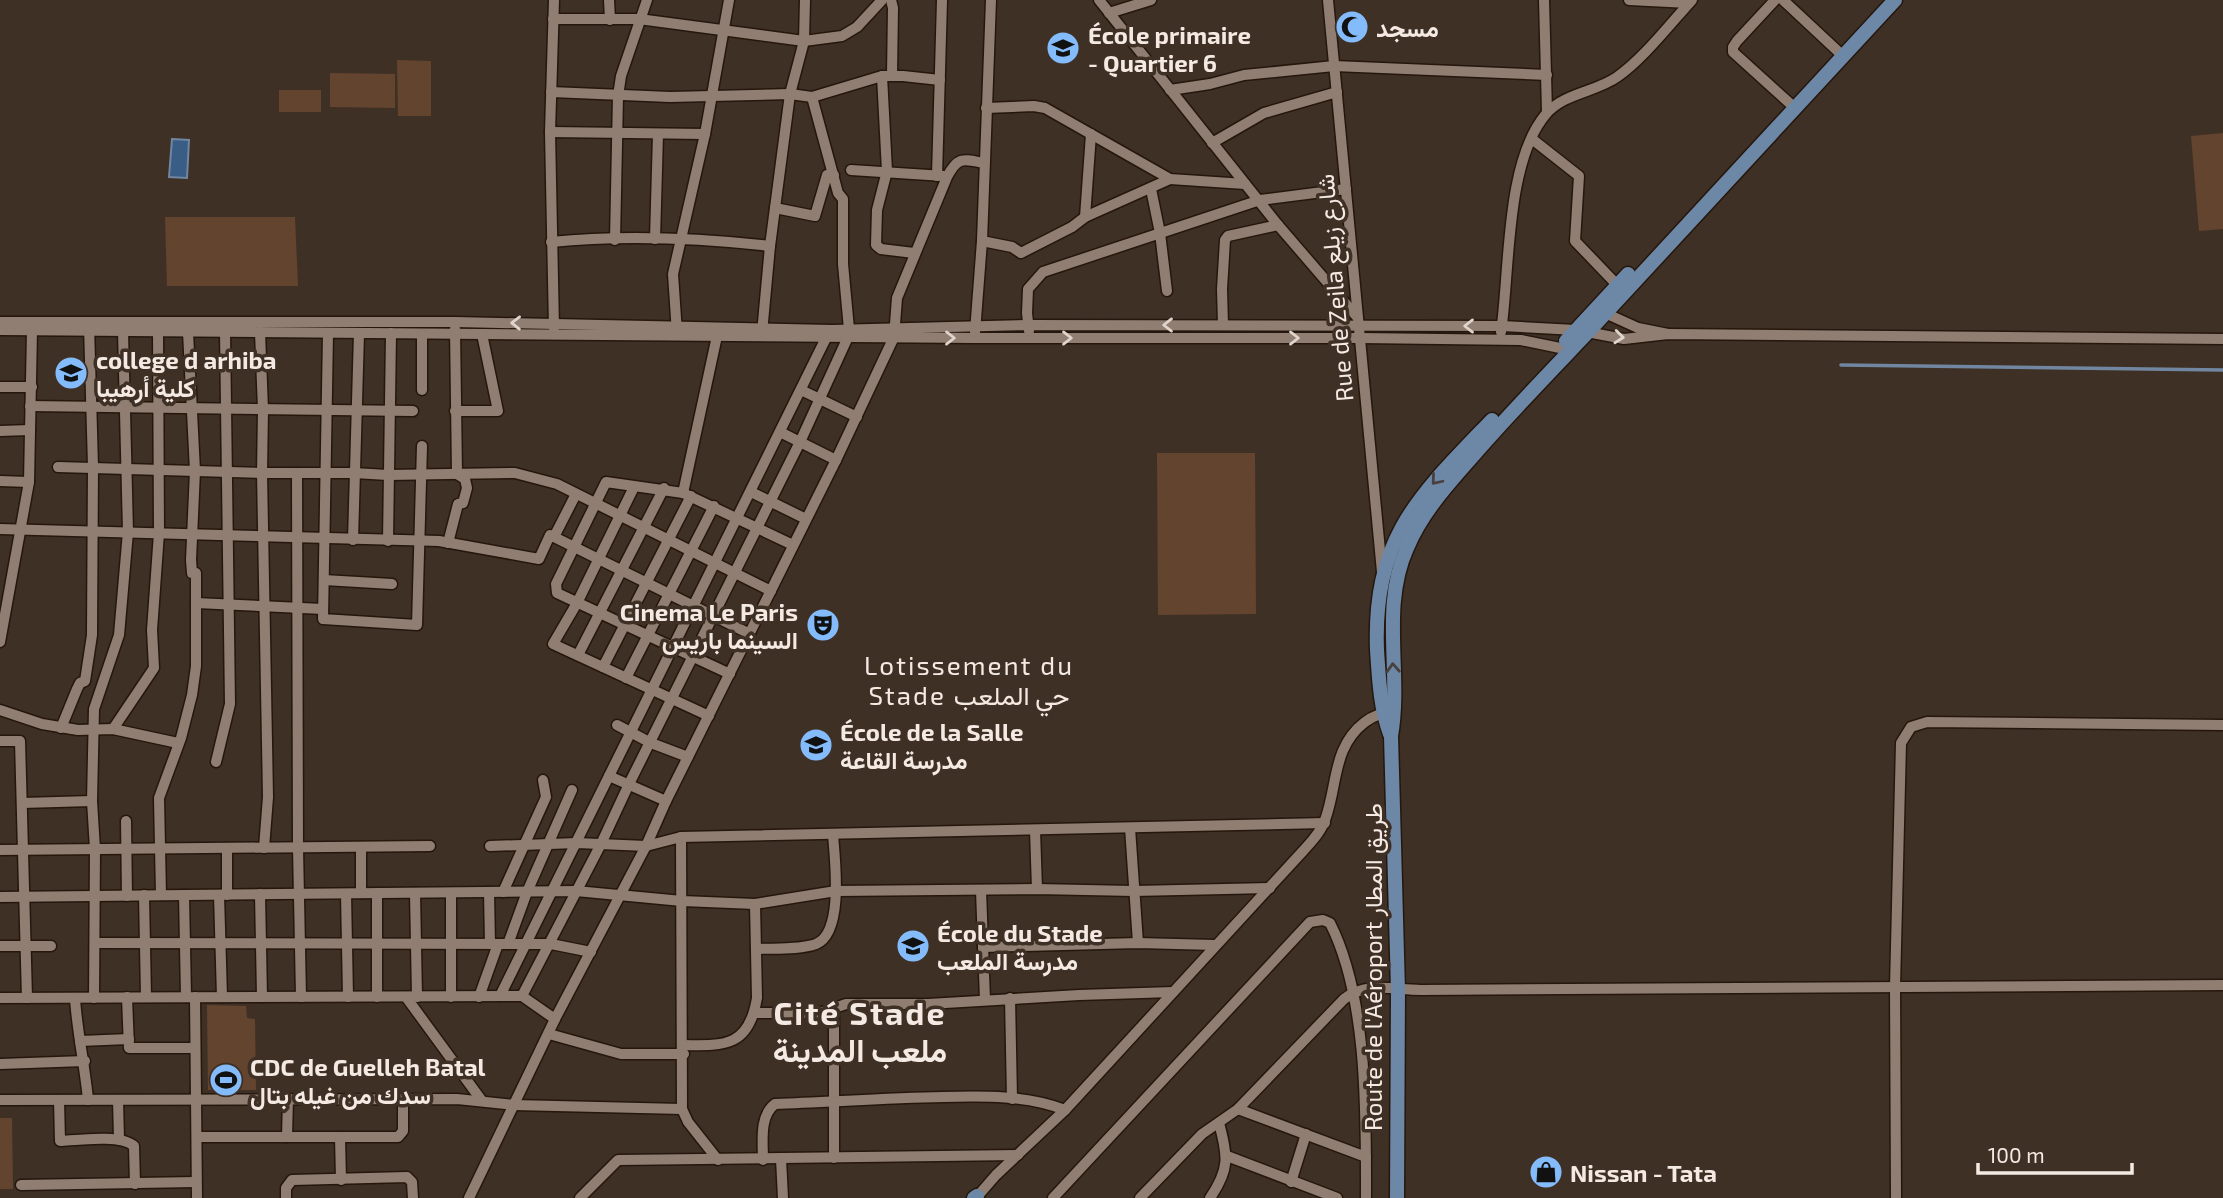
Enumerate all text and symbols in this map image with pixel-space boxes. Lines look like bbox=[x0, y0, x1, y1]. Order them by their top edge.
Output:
mosque icon: مسجد bbox=[1333, 8, 1371, 46]
place label: مسجد bbox=[1376, 13, 1439, 43]
place label: École primaire - Quartier 6 bbox=[1088, 20, 1251, 78]
school or university icon: École primaire - Quartier 6 bbox=[1044, 29, 1082, 67]
street label: Rue de Zeila شارع زيلع bbox=[1310, 173, 1362, 403]
one-way arrow bbox=[510, 315, 520, 331]
one-way arrow bbox=[1162, 317, 1173, 333]
one-way arrow bbox=[1463, 318, 1474, 334]
one-way arrow bbox=[945, 330, 956, 346]
one-way arrow bbox=[1062, 330, 1073, 346]
one-way arrow bbox=[1290, 330, 1300, 346]
one-way arrow bbox=[1613, 330, 1625, 345]
place label: college d arhiba كلية أرهيبا bbox=[96, 345, 276, 404]
school or university icon: college d arhiba كلية أرهيبا bbox=[52, 354, 90, 392]
one-way arrow bbox=[1432, 471, 1444, 484]
place label: Cinema Le Paris السينما باريس bbox=[620, 597, 798, 656]
theatre icon: Cinema Le Paris السينما باريس bbox=[804, 606, 842, 644]
district label: Lotissement du Stade حي الملعب bbox=[864, 649, 1074, 717]
one-way arrow bbox=[1386, 662, 1401, 673]
place label: École de la Salle مدرسة القاعة bbox=[840, 717, 1023, 776]
school or university icon: École de la Salle مدرسة القاعة bbox=[797, 726, 835, 764]
street label: Route de l'Aéroport طريق المطار bbox=[1358, 803, 1389, 1131]
place label: École du Stade مدرسة الملعب bbox=[937, 918, 1103, 977]
school or university icon: École du Stade مدرسة الملعب bbox=[894, 927, 932, 965]
district label: Cité Stade ملعب المدينة bbox=[773, 993, 947, 1070]
place label: CDC de Guelleh Batal سدك من غيله بتال bbox=[250, 1052, 486, 1111]
sports icon: CDC de Guelleh Batal سدك من غيله بتال bbox=[207, 1061, 245, 1099]
scale bar bbox=[1978, 1132, 2132, 1176]
text: 100 m bbox=[1988, 1142, 2045, 1167]
shop icon: Nissan - Tata bbox=[1527, 1153, 1565, 1191]
place label: Nissan - Tata bbox=[1570, 1158, 1717, 1187]

